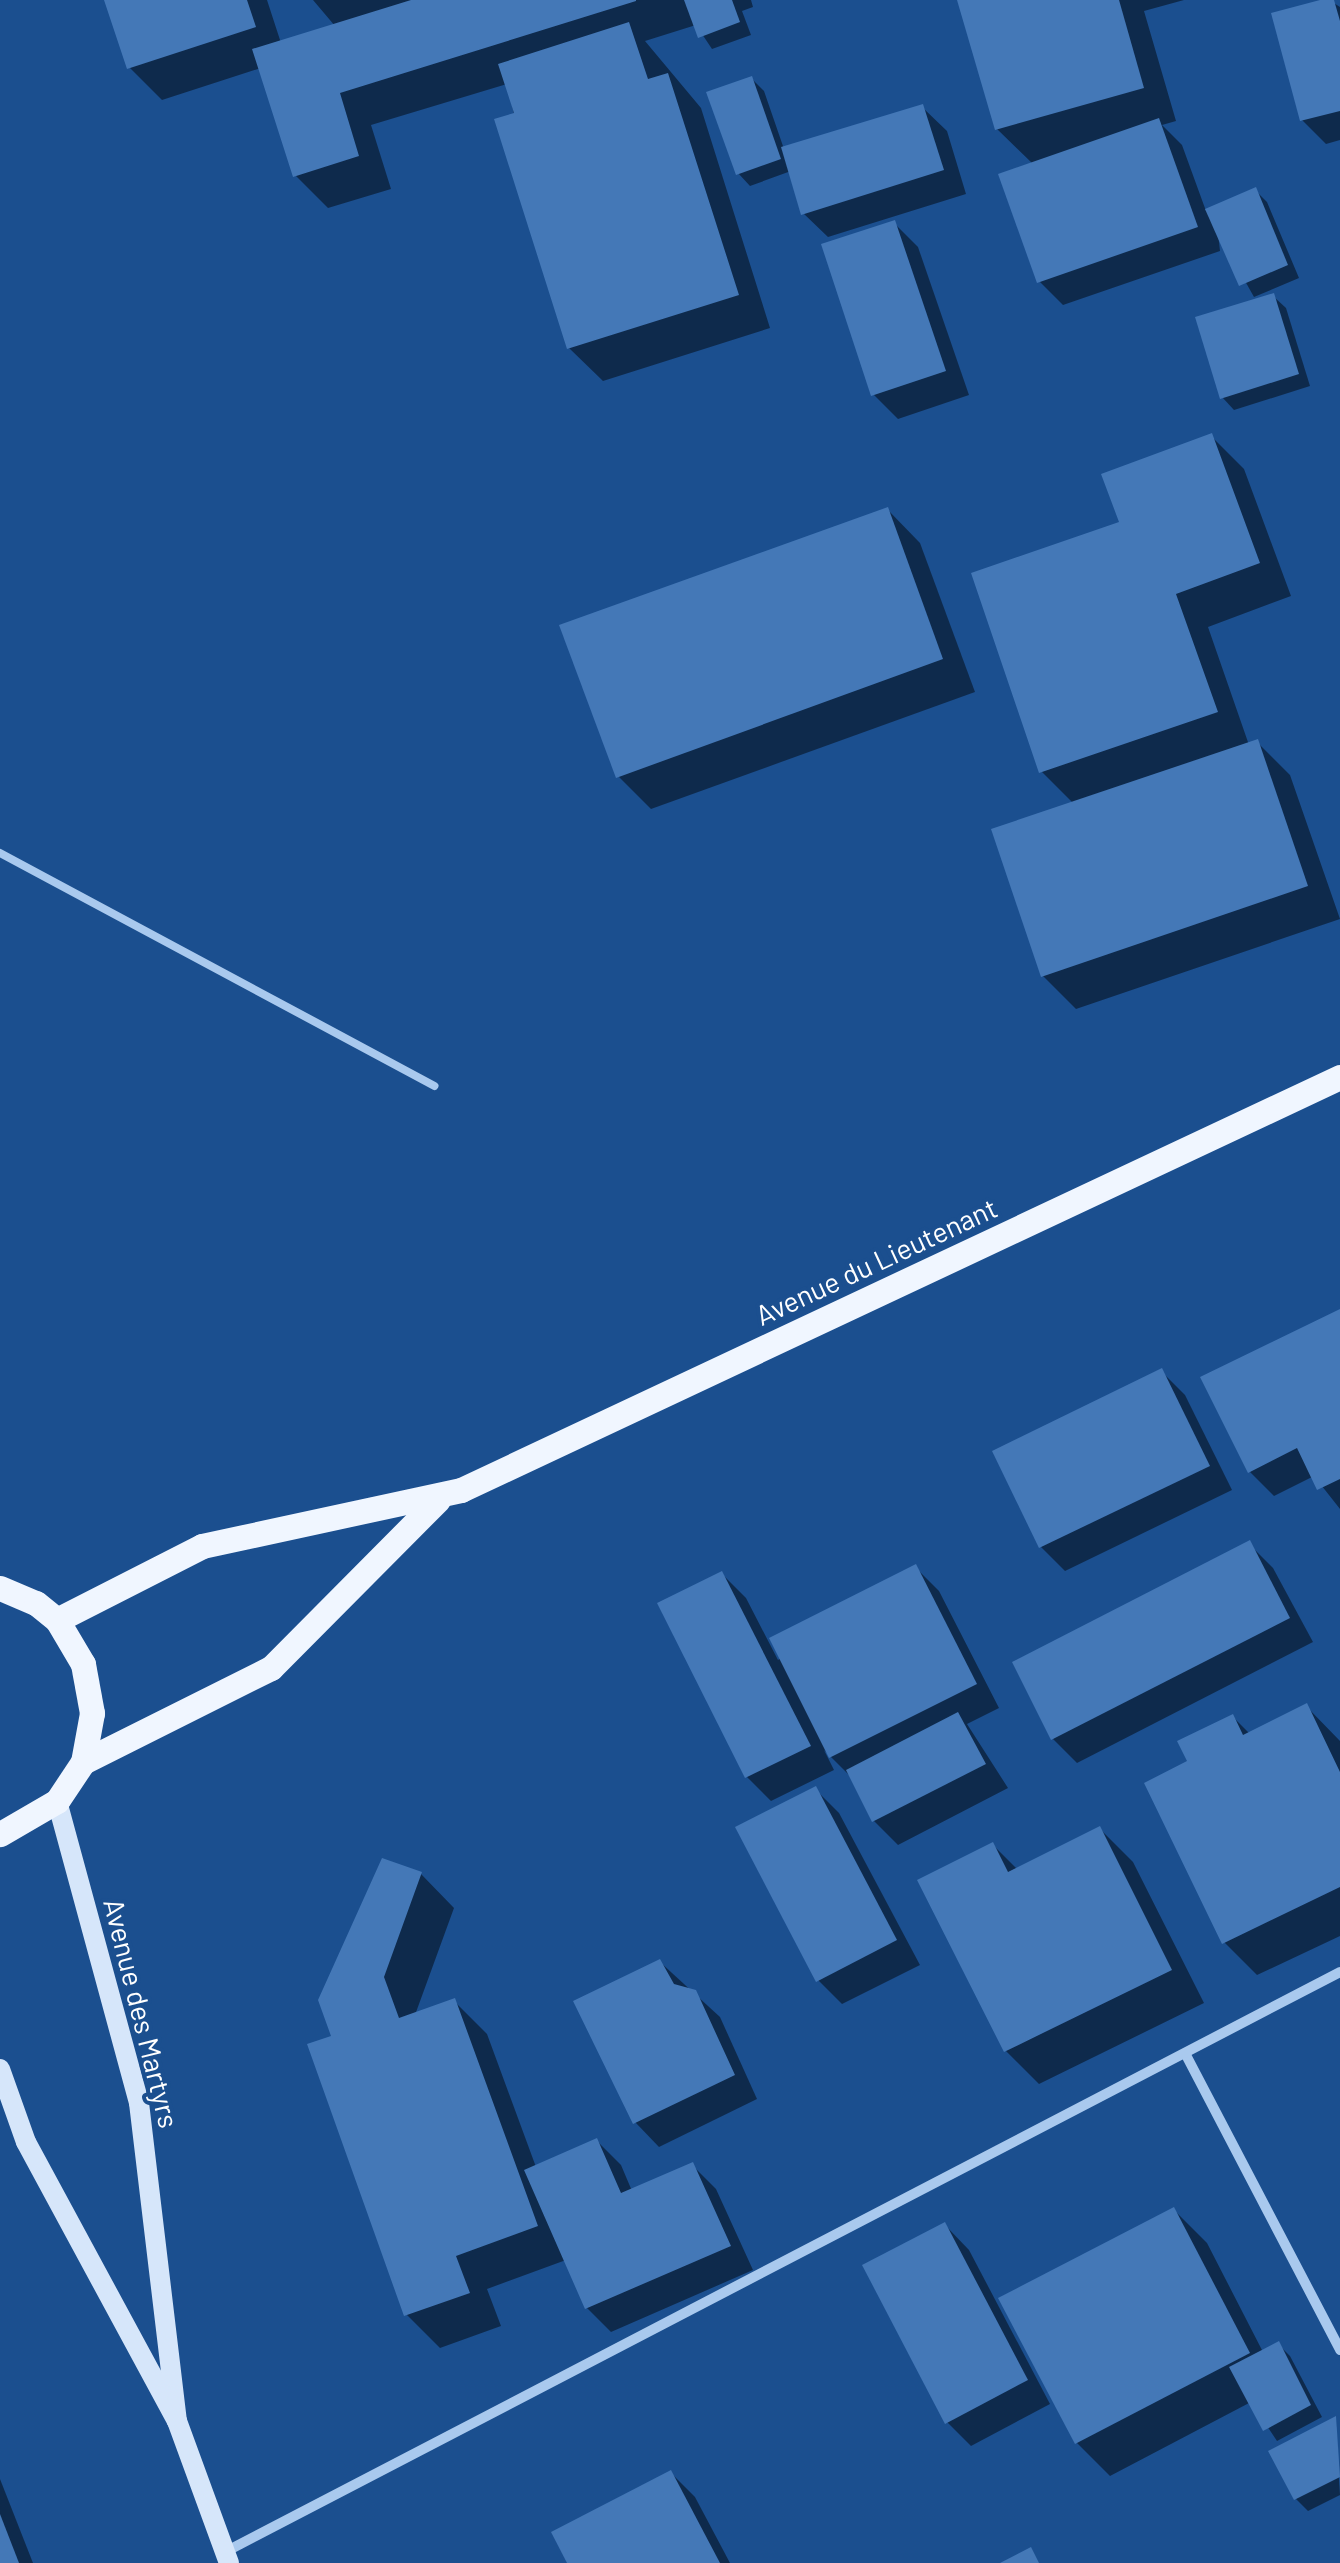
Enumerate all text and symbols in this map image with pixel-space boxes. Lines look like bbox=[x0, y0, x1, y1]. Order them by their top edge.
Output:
street label: Avenue du Lieutenant bbox=[750, 1190, 1002, 1332]
street label: Avenue des Martyrs bbox=[97, 1895, 187, 2131]

